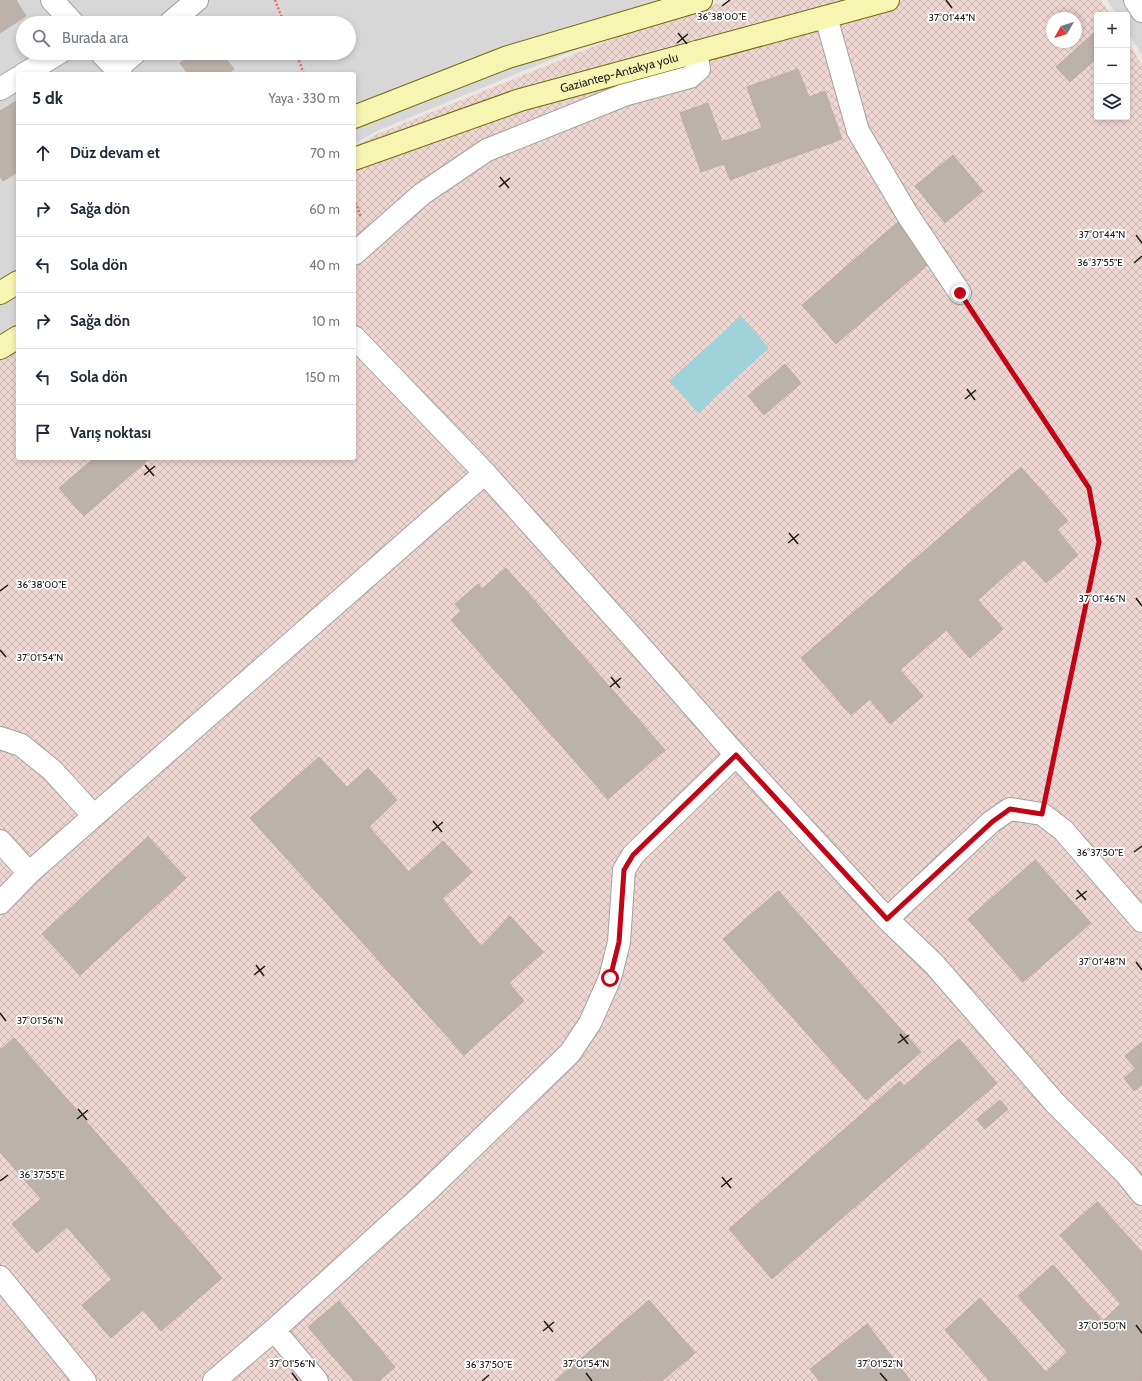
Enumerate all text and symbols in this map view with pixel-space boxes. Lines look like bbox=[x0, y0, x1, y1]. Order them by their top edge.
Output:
text: 36°38'00"E bbox=[697, 10, 747, 23]
text: 37°01'44"N bbox=[929, 11, 975, 24]
north arrow bbox=[1046, 12, 1082, 48]
map controls bbox=[1094, 12, 1130, 120]
button: + bbox=[1094, 12, 1130, 48]
search box bbox=[16, 16, 356, 60]
icon: search bbox=[30, 27, 52, 49]
text: Burada ara bbox=[62, 29, 129, 47]
button: − bbox=[1094, 48, 1130, 84]
street label: Gaziantep-Antakya yolu bbox=[558, 49, 680, 96]
button: layers bbox=[1094, 84, 1130, 120]
text: 5 dk bbox=[32, 88, 63, 108]
text: Yaya · 330 m bbox=[268, 90, 340, 106]
icon: ahead bbox=[32, 142, 54, 164]
text: Düz devam et bbox=[70, 144, 160, 162]
text: 70 m bbox=[310, 145, 340, 161]
icon: right bbox=[32, 198, 54, 220]
text: Sağa dön bbox=[70, 200, 130, 218]
text: 60 m bbox=[309, 201, 340, 217]
text: 37°01'44"N bbox=[1079, 228, 1125, 241]
icon: left bbox=[32, 254, 54, 276]
text: Sola dön bbox=[70, 256, 127, 274]
text: 36°37'55"E bbox=[1077, 256, 1123, 269]
text: 40 m bbox=[309, 257, 340, 273]
route end bbox=[951, 284, 969, 302]
icon: right bbox=[32, 310, 54, 332]
text: Sağa dön bbox=[70, 312, 130, 330]
text: 10 m bbox=[312, 313, 340, 329]
icon: left bbox=[32, 366, 54, 388]
text: Sola dön bbox=[70, 368, 127, 386]
text: 150 m bbox=[305, 369, 340, 385]
icon: arrive bbox=[32, 422, 54, 444]
text: Varış noktası bbox=[70, 424, 151, 442]
text: 36°38'00"E bbox=[17, 578, 67, 591]
text: 37°01'46"N bbox=[1079, 592, 1125, 605]
text: 37°01'54"N bbox=[17, 651, 63, 664]
text: 36°37'50"E bbox=[1076, 846, 1124, 859]
text: 37°01'48"N bbox=[1078, 955, 1126, 968]
route start bbox=[601, 969, 619, 987]
text: 37°01'56"N bbox=[17, 1014, 63, 1027]
text: 36°37'55"E bbox=[19, 1168, 65, 1181]
text: 37°01'50"N bbox=[1078, 1319, 1126, 1332]
text: 37°01'56"N bbox=[269, 1357, 315, 1370]
text: 37°01'54"N bbox=[563, 1357, 609, 1370]
text: 37°01'52"N bbox=[857, 1357, 903, 1370]
text: 36°37'50"E bbox=[465, 1358, 513, 1371]

